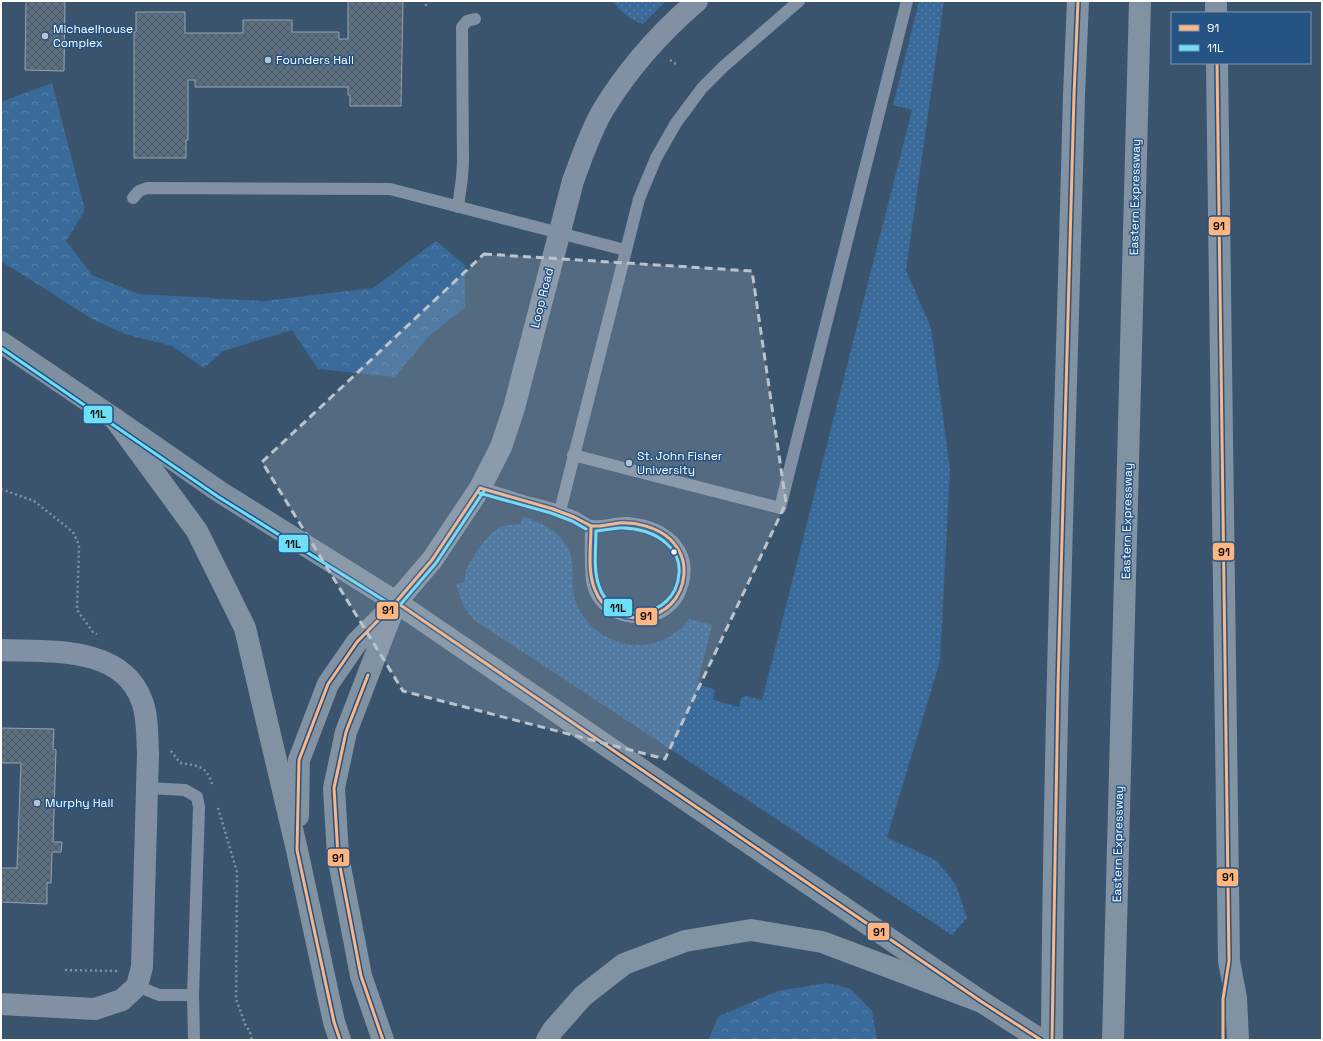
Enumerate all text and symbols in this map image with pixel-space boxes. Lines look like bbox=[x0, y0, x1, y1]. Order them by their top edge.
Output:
legend bbox=[1171, 12, 1311, 64]
text: 91 bbox=[1207, 20, 1219, 36]
place label: Michaelhouse Complex bbox=[53, 21, 133, 51]
marker: Michaelhouse Complex bbox=[40, 31, 50, 41]
text: 11L bbox=[1207, 40, 1224, 56]
place label: Founders Hall bbox=[276, 52, 354, 68]
marker: Founders Hall bbox=[263, 55, 273, 65]
street label: Eastern Expressway bbox=[1126, 139, 1144, 255]
line badge: 91 bbox=[1208, 216, 1231, 236]
text: 91 bbox=[1213, 219, 1225, 233]
street label: Loop Road bbox=[527, 266, 557, 330]
line badge: 11L bbox=[83, 405, 113, 424]
text: 11L bbox=[90, 407, 106, 421]
place label: St. John Fisher University bbox=[637, 448, 723, 478]
marker: St. John Fisher University bbox=[624, 458, 634, 468]
street label: Eastern Expressway bbox=[1118, 463, 1136, 579]
line badge: 11L bbox=[278, 534, 309, 553]
text: 11L bbox=[285, 537, 301, 551]
line badge: 91 bbox=[1212, 542, 1235, 561]
text: 91 bbox=[1218, 545, 1230, 559]
unlabelled marker bbox=[669, 547, 679, 557]
line badge: 11L bbox=[603, 598, 633, 617]
line badge: 91 bbox=[376, 601, 399, 620]
text: 11L bbox=[610, 601, 626, 615]
text: 91 bbox=[382, 603, 394, 617]
line badge: 91 bbox=[635, 607, 658, 626]
text: 91 bbox=[640, 609, 652, 623]
street label: Eastern Expressway bbox=[1109, 786, 1127, 902]
place label: Murphy Hall bbox=[45, 795, 113, 811]
marker: Murphy Hall bbox=[32, 798, 42, 808]
line badge: 91 bbox=[327, 848, 350, 867]
text: 91 bbox=[332, 851, 344, 865]
line badge: 91 bbox=[1216, 868, 1239, 887]
text: 91 bbox=[1222, 870, 1234, 884]
line badge: 91 bbox=[867, 922, 890, 941]
text: 91 bbox=[873, 925, 885, 939]

